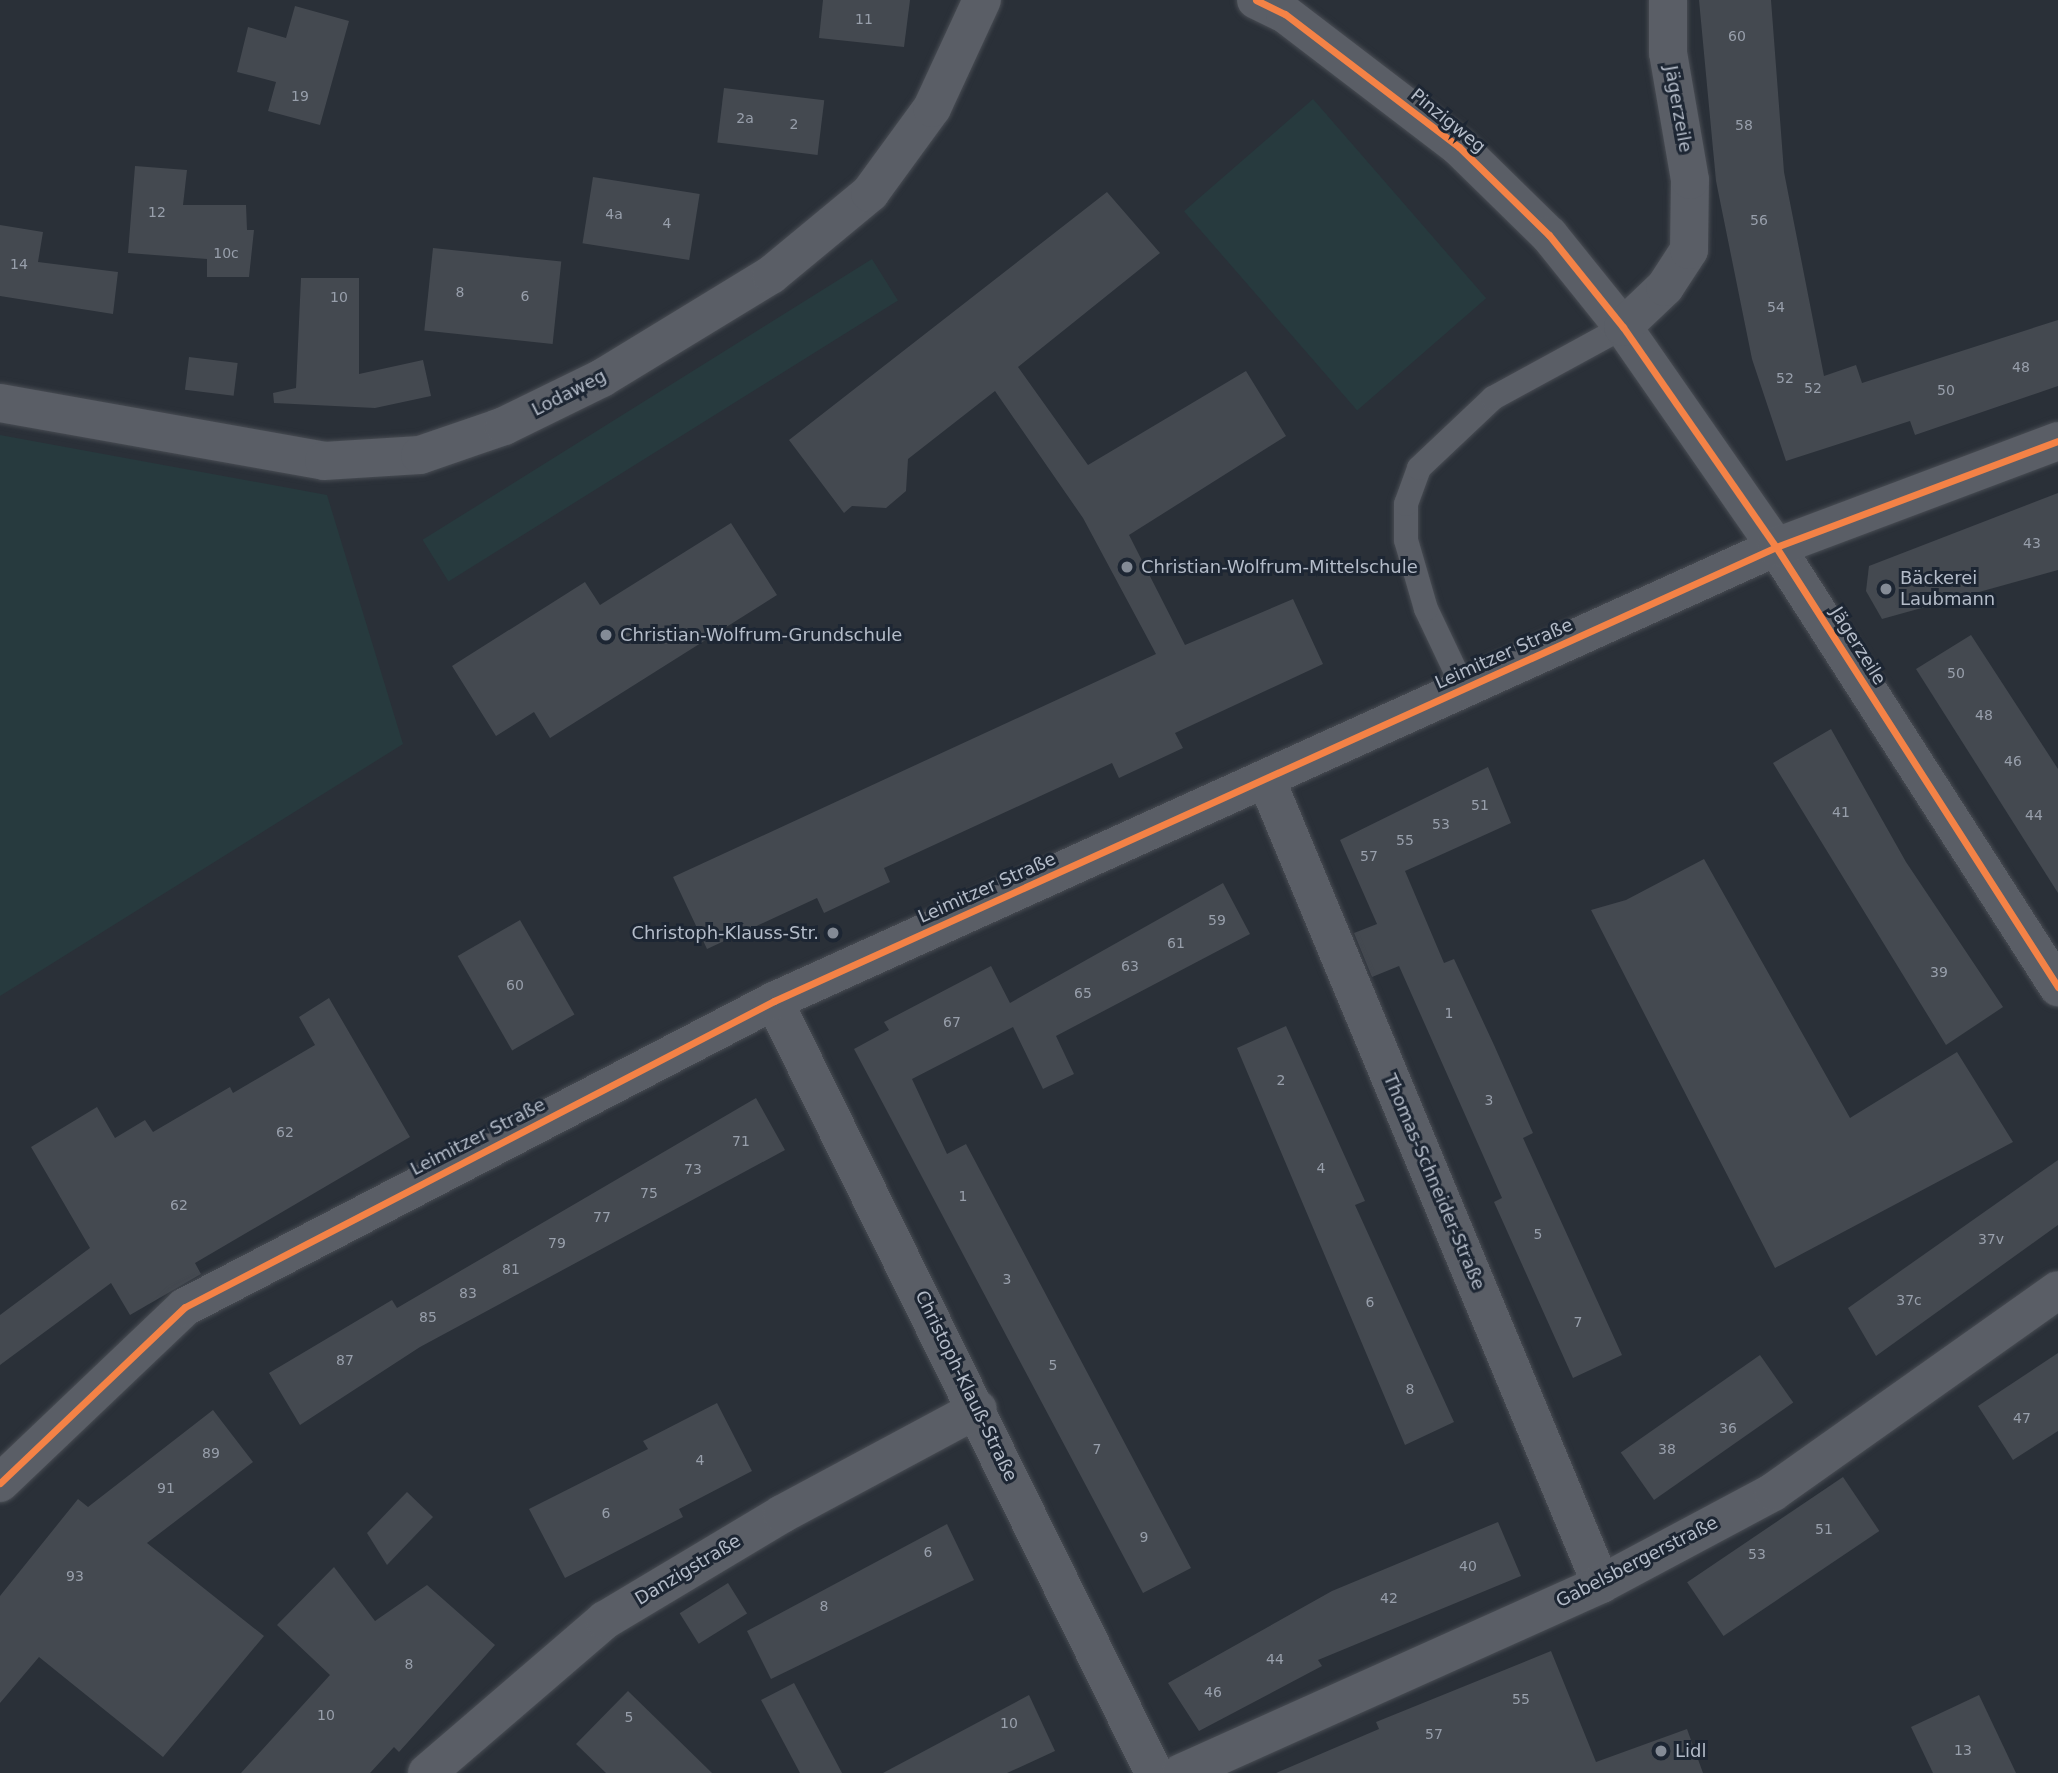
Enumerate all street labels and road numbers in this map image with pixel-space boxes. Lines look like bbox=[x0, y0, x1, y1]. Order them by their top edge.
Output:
street label: Jägerzeile bbox=[1660, 64, 1696, 154]
street label: Pinzigweg bbox=[1406, 84, 1490, 158]
street label: Lodaweg bbox=[528, 365, 610, 421]
street label: Jägerzeile bbox=[1826, 603, 1890, 689]
street label: Leimitzer Straße bbox=[1432, 614, 1576, 694]
street label: Leimitzer Straße bbox=[915, 848, 1059, 928]
street label: Thomas-Schneider-Straße bbox=[1379, 1071, 1489, 1293]
street label: Leimitzer Straße bbox=[407, 1094, 549, 1180]
street label: Christoph-Klauß-Straße bbox=[910, 1287, 1022, 1485]
street label: Gabelsbergerstraße bbox=[1553, 1512, 1721, 1612]
street label: Danzigstraße bbox=[631, 1530, 745, 1610]

